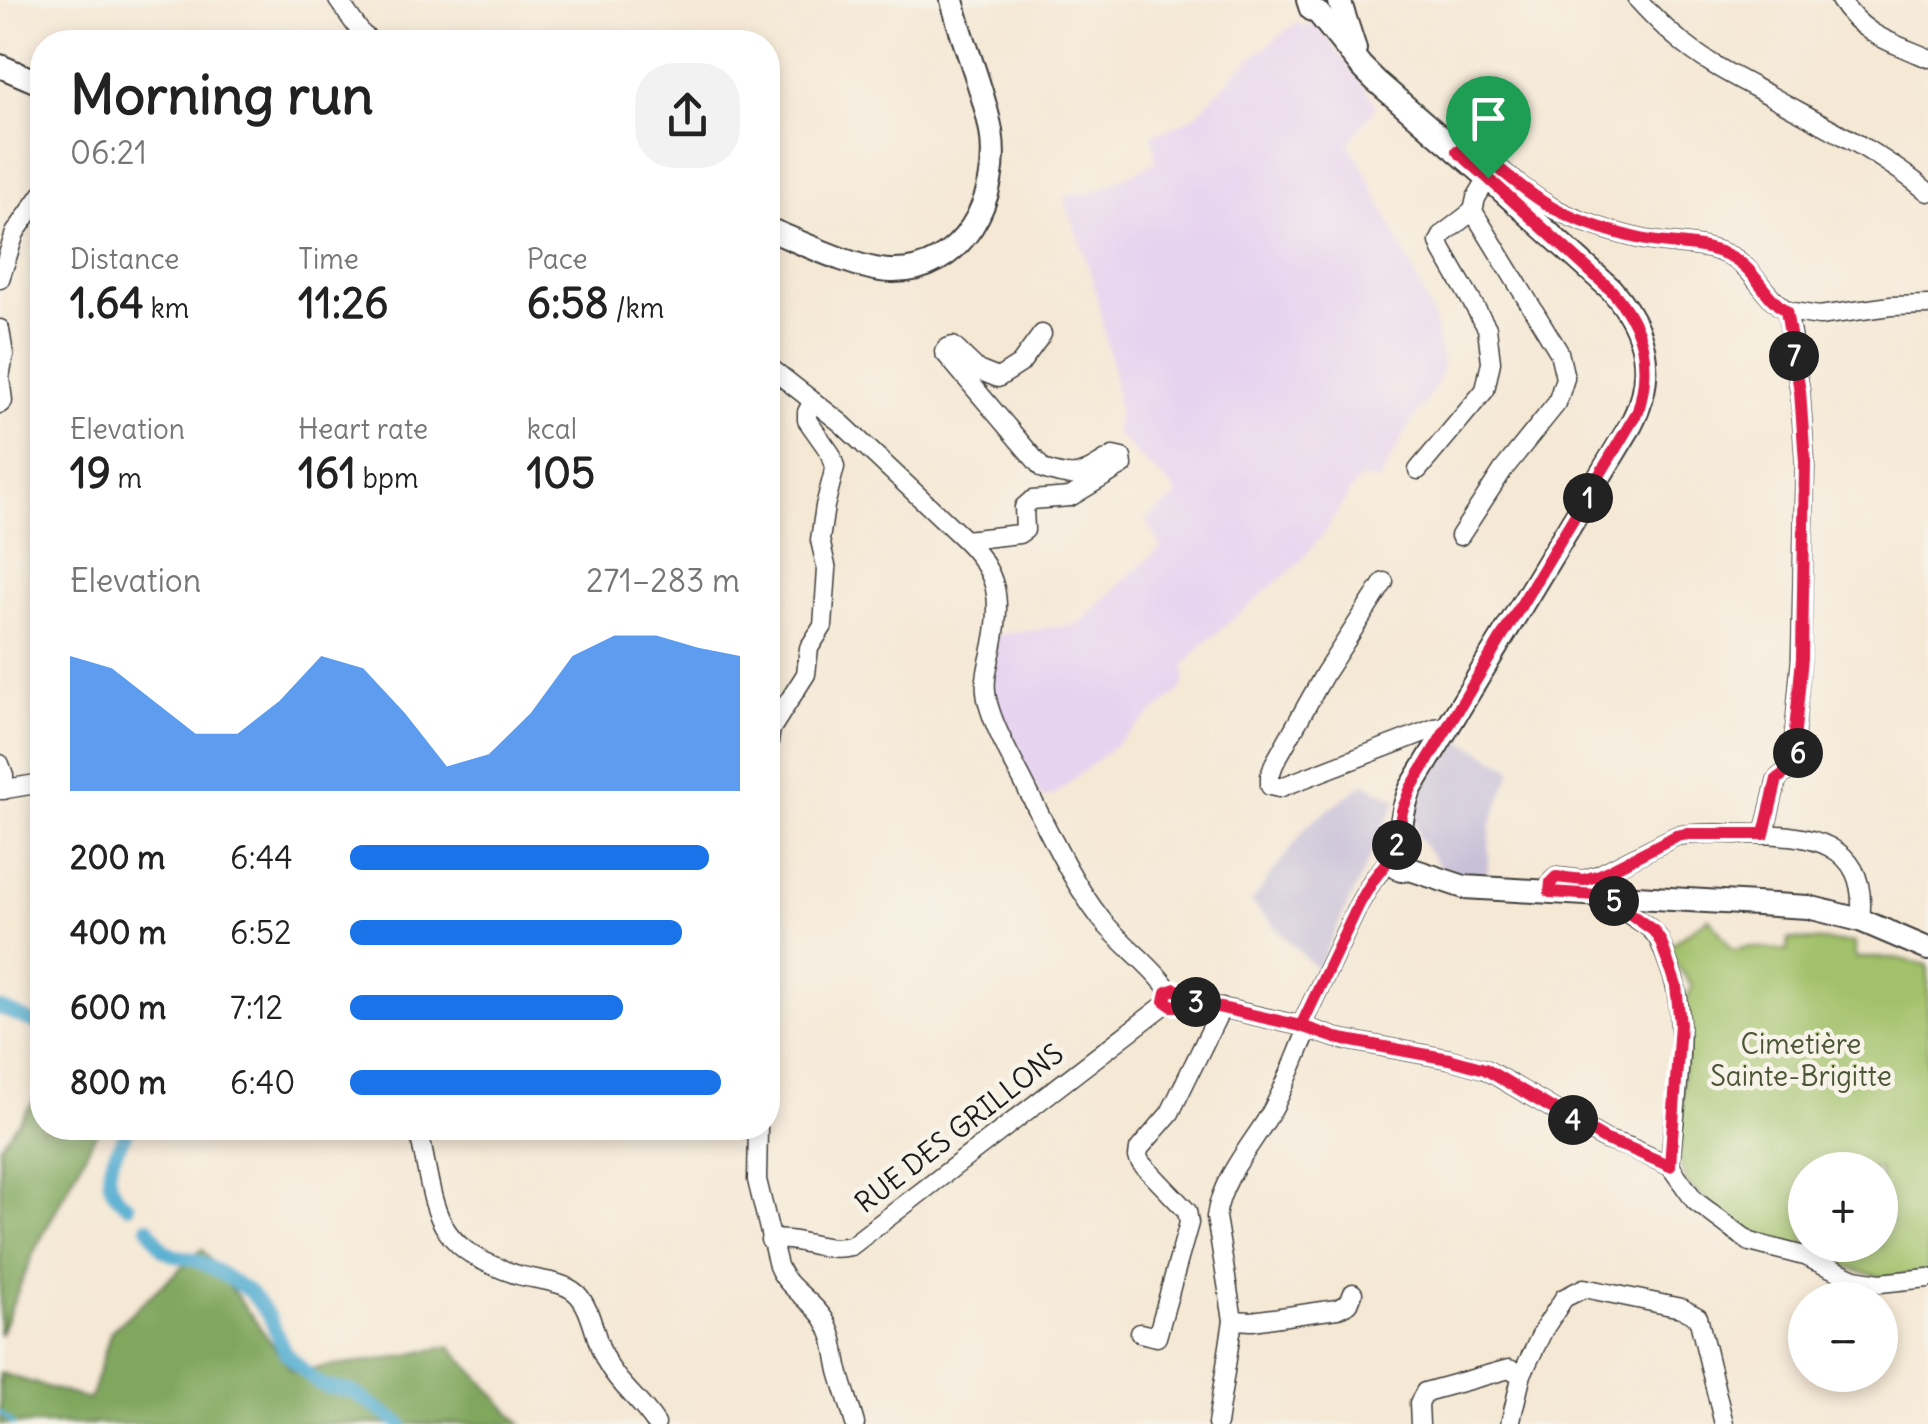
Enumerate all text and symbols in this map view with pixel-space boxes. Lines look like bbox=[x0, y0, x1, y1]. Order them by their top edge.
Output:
text: Morning run bbox=[70, 60, 374, 129]
button: share bbox=[635, 63, 740, 168]
pin bbox=[1446, 76, 1531, 179]
icon: arrive bbox=[1461, 91, 1516, 146]
text: 06:21 bbox=[70, 132, 147, 173]
text: Distance bbox=[70, 241, 179, 277]
text: Time bbox=[298, 241, 359, 277]
text: Pace bbox=[527, 241, 588, 277]
text: 1.64 bbox=[70, 277, 144, 329]
text: 11:26 bbox=[298, 277, 388, 329]
text: 6:58 bbox=[527, 277, 609, 329]
text: km bbox=[144, 290, 189, 326]
text: /km bbox=[609, 290, 664, 326]
pin: 7 bbox=[1769, 331, 1819, 381]
text: 7 bbox=[1787, 338, 1801, 374]
text: Elevation bbox=[70, 411, 185, 447]
text: Heart rate bbox=[298, 411, 428, 447]
text: kcal bbox=[527, 411, 577, 447]
text: 19 bbox=[70, 447, 111, 499]
text: 161 bbox=[298, 447, 356, 499]
text: 105 bbox=[527, 447, 595, 499]
text: m bbox=[111, 460, 142, 496]
text: bpm bbox=[356, 460, 419, 496]
pin: 1 bbox=[1563, 473, 1613, 523]
text: 1 bbox=[1582, 480, 1594, 516]
text: Elevation bbox=[70, 560, 201, 601]
text: 271–283 m bbox=[586, 560, 740, 601]
pin: 6 bbox=[1773, 728, 1823, 778]
text: 6 bbox=[1790, 735, 1806, 771]
pin: 2 bbox=[1372, 820, 1422, 870]
text: 2 bbox=[1389, 827, 1405, 863]
text: 200 m bbox=[70, 837, 165, 878]
text: 6:44 bbox=[230, 837, 293, 878]
pin: 5 bbox=[1589, 876, 1639, 926]
text: 5 bbox=[1606, 883, 1622, 919]
text: 400 m bbox=[70, 912, 166, 953]
text: 6:52 bbox=[230, 912, 292, 953]
pin: 3 bbox=[1171, 977, 1221, 1027]
text: 3 bbox=[1188, 984, 1204, 1020]
text: 600 m bbox=[70, 987, 166, 1028]
text: 7:12 bbox=[230, 987, 283, 1028]
park label: Cimetière Sainte-Brigitte bbox=[1710, 1026, 1892, 1094]
street label: RUE DES GRILLONS bbox=[848, 1035, 1070, 1221]
text: 800 m bbox=[70, 1062, 166, 1103]
text: 6:40 bbox=[230, 1062, 295, 1103]
pin: 4 bbox=[1548, 1095, 1598, 1145]
text: 4 bbox=[1565, 1102, 1581, 1138]
map controls bbox=[1788, 1152, 1898, 1392]
button: + bbox=[1788, 1152, 1898, 1262]
button: − bbox=[1788, 1282, 1898, 1392]

